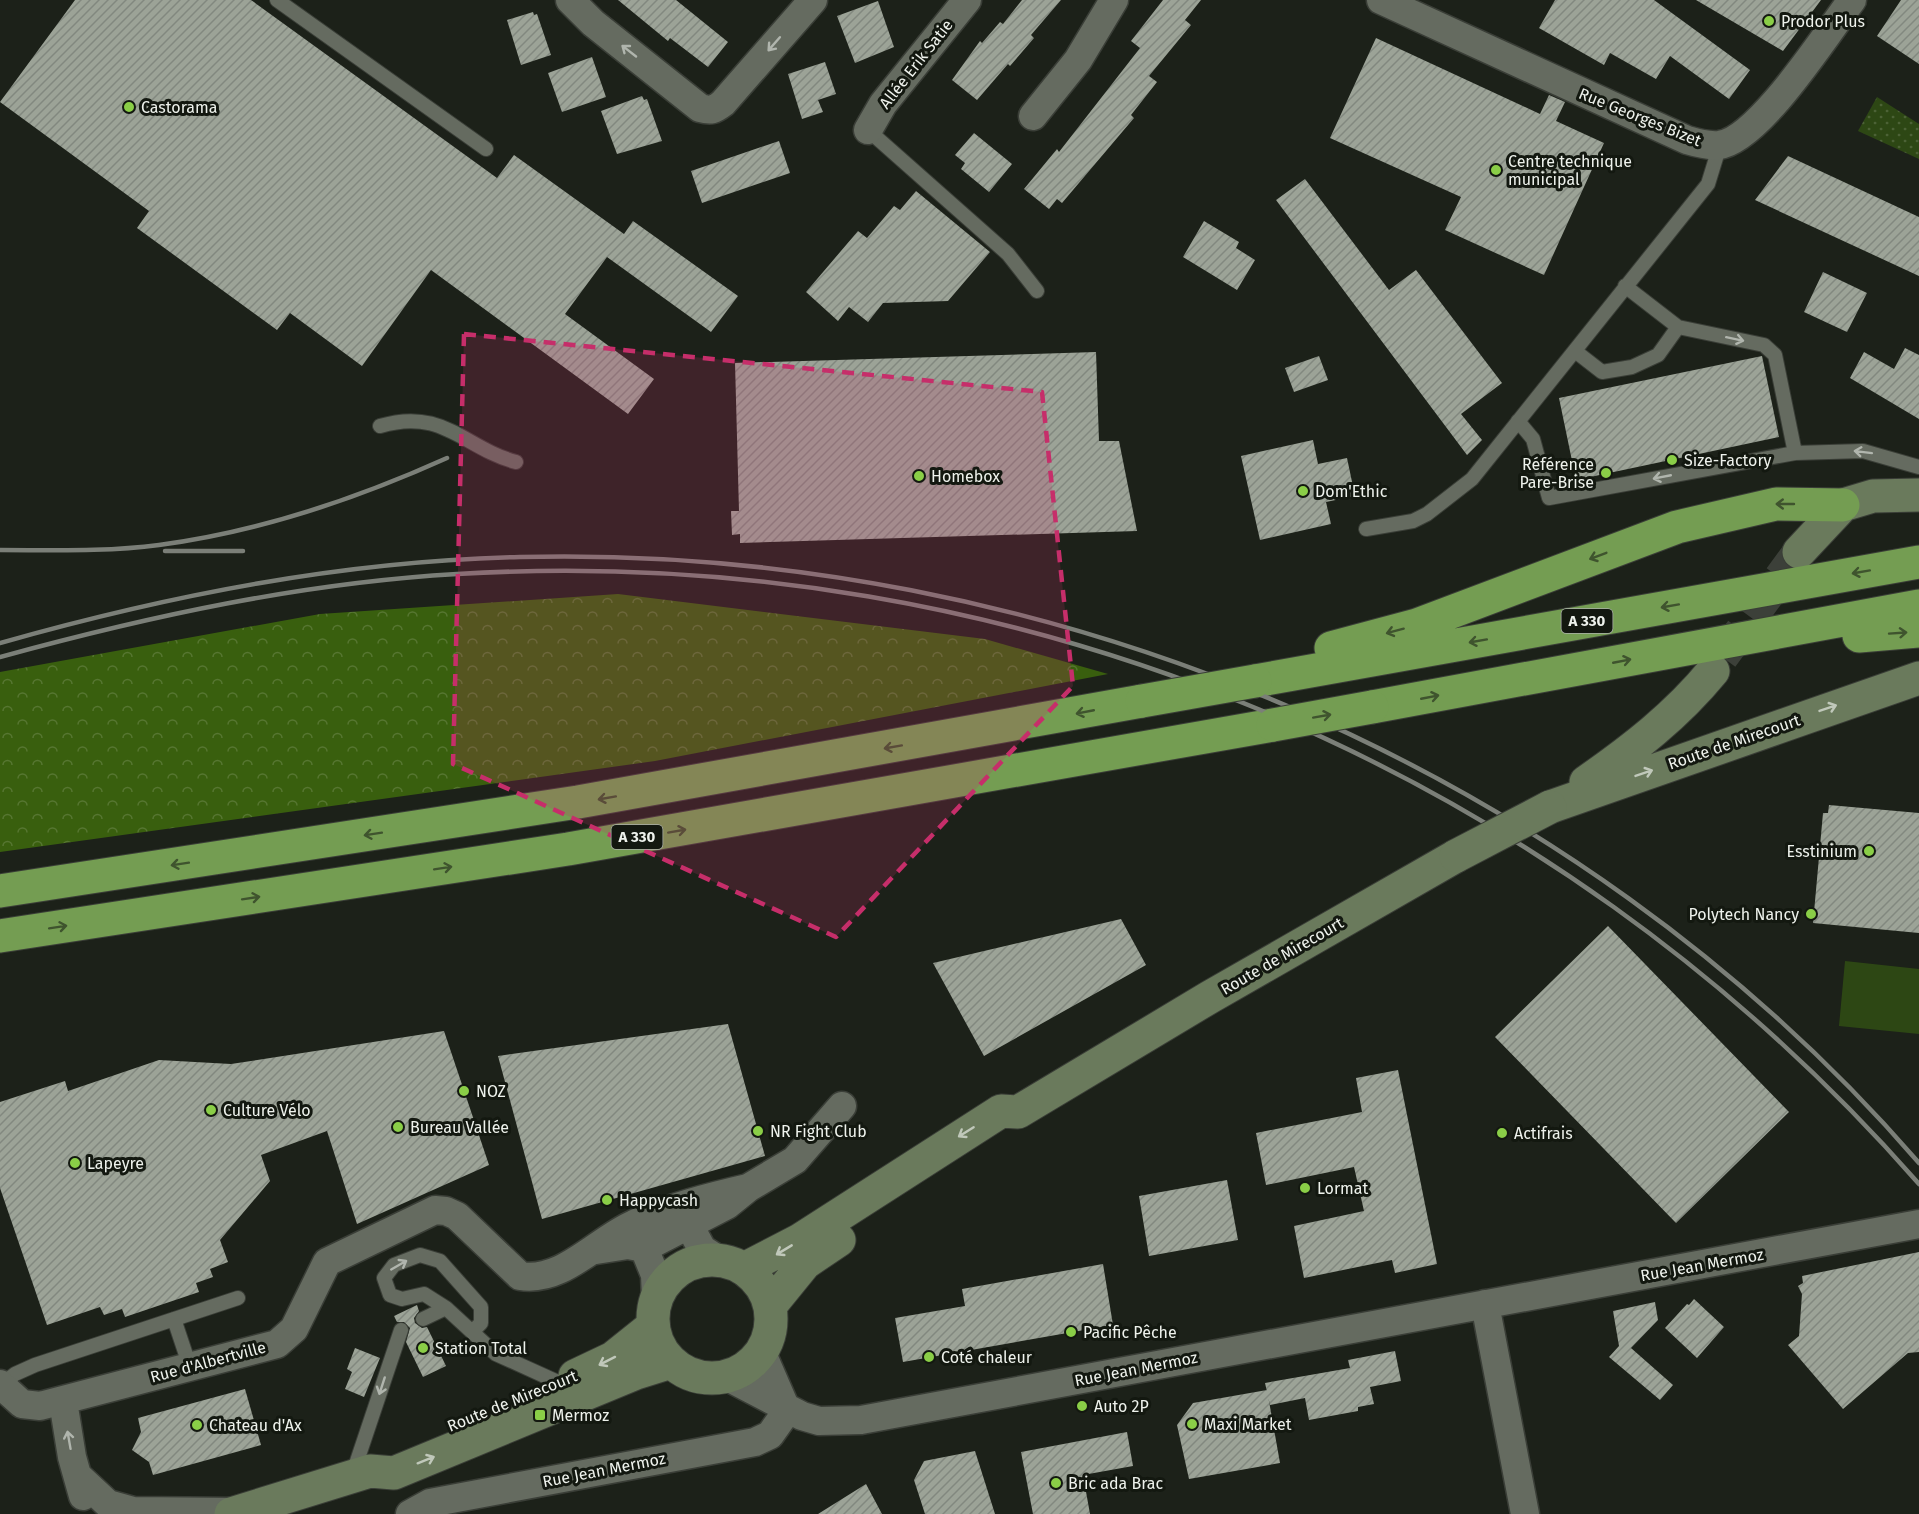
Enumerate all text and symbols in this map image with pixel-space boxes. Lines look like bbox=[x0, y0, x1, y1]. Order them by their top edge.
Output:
place label: Prodor Plus bbox=[1781, 12, 1865, 31]
marker: Prodor Plus bbox=[1762, 14, 1776, 28]
street label: Allée Erik Satie bbox=[875, 16, 957, 112]
one-way arrow bbox=[767, 36, 781, 51]
one-way arrow bbox=[621, 44, 637, 57]
street label: Rue Georges Bizet bbox=[1576, 84, 1704, 150]
place label: Castorama bbox=[141, 98, 217, 117]
marker: Castorama bbox=[122, 100, 136, 114]
place label: Centre technique municipal bbox=[1508, 152, 1632, 189]
marker: Centre technique municipal bbox=[1489, 163, 1503, 177]
one-way arrow bbox=[1724, 334, 1744, 345]
one-way arrow bbox=[1853, 446, 1873, 457]
place label: Size-Factory bbox=[1684, 451, 1772, 470]
marker: Size-Factory bbox=[1665, 453, 1679, 467]
place label: Référence Pare-Brise bbox=[1519, 455, 1594, 492]
marker: Référence Pare-Brise bbox=[1599, 466, 1613, 480]
place label: Homebox bbox=[931, 467, 1000, 486]
marker: Homebox bbox=[912, 469, 926, 483]
one-way arrow bbox=[1653, 472, 1673, 483]
place label: Dom'Ethic bbox=[1315, 482, 1388, 501]
marker: Dom'Ethic bbox=[1296, 484, 1310, 498]
one-way arrow bbox=[1775, 498, 1795, 510]
one-way arrow bbox=[1589, 552, 1607, 563]
one-way arrow bbox=[1852, 567, 1872, 578]
one-way arrow bbox=[1660, 601, 1680, 612]
road number: A 330 bbox=[1562, 609, 1612, 633]
one-way arrow bbox=[1386, 625, 1405, 637]
one-way arrow bbox=[1888, 627, 1907, 638]
one-way arrow bbox=[1468, 636, 1488, 647]
one-way arrow bbox=[1611, 655, 1631, 666]
one-way arrow bbox=[1420, 691, 1439, 702]
one-way arrow bbox=[1818, 702, 1837, 713]
one-way arrow bbox=[1075, 707, 1095, 718]
one-way arrow bbox=[1312, 710, 1332, 721]
street label: Route de Mirecourt bbox=[1665, 710, 1803, 774]
one-way arrow bbox=[884, 742, 903, 753]
one-way arrow bbox=[1635, 767, 1653, 778]
one-way arrow bbox=[598, 792, 617, 803]
road number: A 330 bbox=[612, 825, 662, 849]
one-way arrow bbox=[667, 825, 687, 836]
one-way arrow bbox=[363, 829, 383, 840]
place label: Esstinium bbox=[1787, 842, 1857, 861]
marker: Esstinium bbox=[1862, 844, 1876, 858]
one-way arrow bbox=[171, 858, 190, 869]
one-way arrow bbox=[433, 863, 453, 874]
one-way arrow bbox=[240, 892, 260, 903]
place label: Polytech Nancy bbox=[1688, 905, 1799, 924]
marker: Polytech Nancy bbox=[1804, 907, 1818, 921]
street label: Route de Mirecourt bbox=[1217, 913, 1347, 999]
one-way arrow bbox=[47, 922, 67, 933]
place label: NOZ bbox=[476, 1082, 506, 1101]
marker: NOZ bbox=[457, 1084, 471, 1098]
place label: Culture Vélo bbox=[223, 1101, 311, 1120]
marker: Culture Vélo bbox=[204, 1103, 218, 1117]
place label: Bureau Vallée bbox=[410, 1118, 509, 1137]
marker: Bureau Vallée bbox=[391, 1120, 405, 1134]
place label: NR Fight Club bbox=[770, 1122, 867, 1141]
marker: NR Fight Club bbox=[751, 1124, 765, 1138]
place label: Actifrais bbox=[1514, 1124, 1573, 1143]
marker: Actifrais bbox=[1495, 1126, 1509, 1140]
one-way arrow bbox=[958, 1127, 975, 1139]
place label: Lapeyre bbox=[87, 1154, 144, 1173]
marker: Lapeyre bbox=[68, 1156, 82, 1170]
place label: Lormat bbox=[1317, 1179, 1369, 1198]
marker: Lormat bbox=[1298, 1181, 1312, 1195]
place label: Happycash bbox=[619, 1191, 698, 1210]
marker: Happycash bbox=[600, 1193, 614, 1207]
one-way arrow bbox=[776, 1244, 793, 1256]
street label: Rue Jean Mermoz bbox=[1639, 1245, 1765, 1285]
one-way arrow bbox=[390, 1259, 407, 1271]
place label: Pacific Pêche bbox=[1083, 1323, 1177, 1342]
marker: Pacific Pêche bbox=[1064, 1325, 1078, 1339]
street label: Rue d'Albertville bbox=[148, 1337, 268, 1387]
place label: Station Total bbox=[435, 1339, 527, 1358]
marker: Station Total bbox=[416, 1341, 430, 1355]
place label: Coté chaleur bbox=[941, 1348, 1033, 1367]
street label: Rue Jean Mermoz bbox=[1073, 1348, 1199, 1390]
marker: Coté chaleur bbox=[922, 1350, 936, 1364]
one-way arrow bbox=[598, 1355, 616, 1367]
street label: Route de Mirecourt bbox=[444, 1366, 580, 1436]
one-way arrow bbox=[376, 1376, 387, 1395]
place label: Auto 2P bbox=[1094, 1397, 1149, 1416]
marker: Auto 2P bbox=[1075, 1399, 1089, 1413]
place label: Mermoz bbox=[552, 1406, 609, 1425]
marker: Mermoz bbox=[533, 1408, 547, 1422]
place label: Maxi Market bbox=[1204, 1415, 1292, 1434]
place label: Chateau d'Ax bbox=[209, 1416, 302, 1435]
marker: Maxi Market bbox=[1185, 1417, 1199, 1431]
marker: Chateau d'Ax bbox=[190, 1418, 204, 1432]
one-way arrow bbox=[63, 1431, 74, 1450]
street label: Rue Jean Mermoz bbox=[541, 1449, 667, 1491]
one-way arrow bbox=[416, 1454, 435, 1465]
place label: Bric ada Brac bbox=[1068, 1474, 1164, 1493]
marker: Bric ada Brac bbox=[1049, 1476, 1063, 1490]

